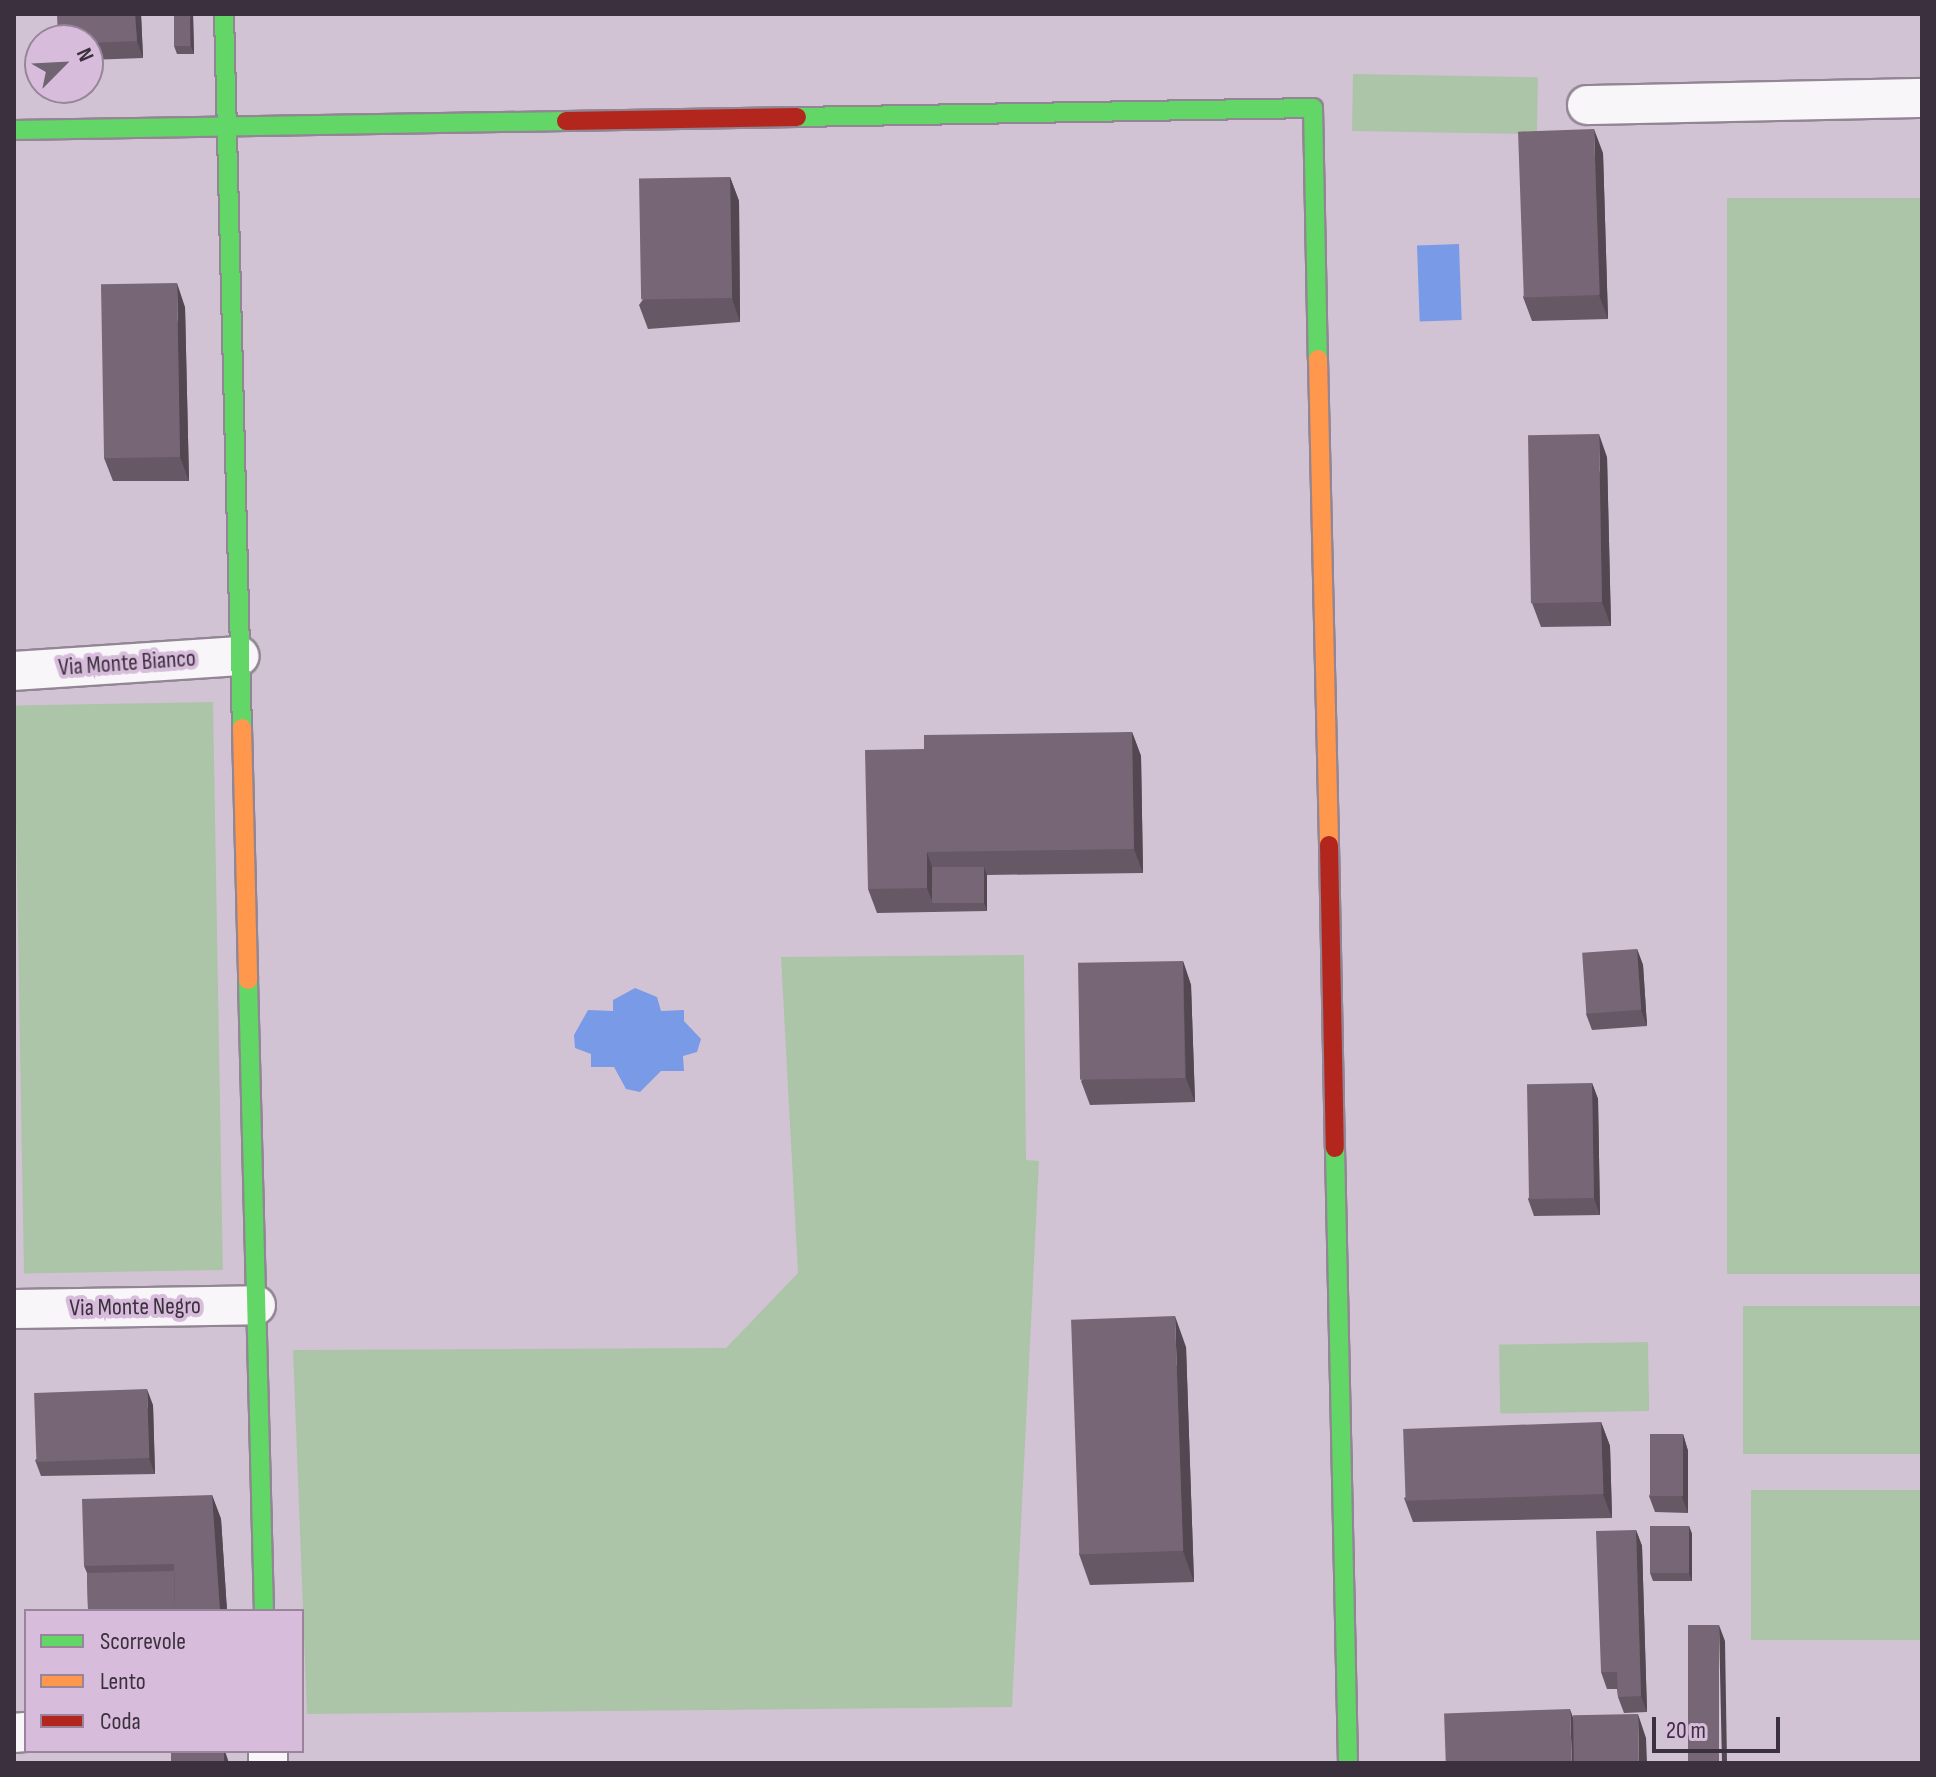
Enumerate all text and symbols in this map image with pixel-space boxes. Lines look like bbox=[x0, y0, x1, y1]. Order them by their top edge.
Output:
north arrow bbox=[24, 24, 104, 104]
text: N bbox=[70, 44, 99, 66]
street label: Via Monte Bianco bbox=[57, 644, 197, 682]
street label: Via Monte Negro bbox=[69, 1291, 201, 1323]
legend bbox=[24, 1609, 304, 1753]
text: Scorrevole bbox=[100, 1627, 186, 1656]
text: Lento bbox=[100, 1667, 146, 1696]
scale bar bbox=[1656, 1701, 1784, 1751]
text: Coda bbox=[100, 1707, 141, 1736]
text: 20 m bbox=[1666, 1716, 1706, 1745]

